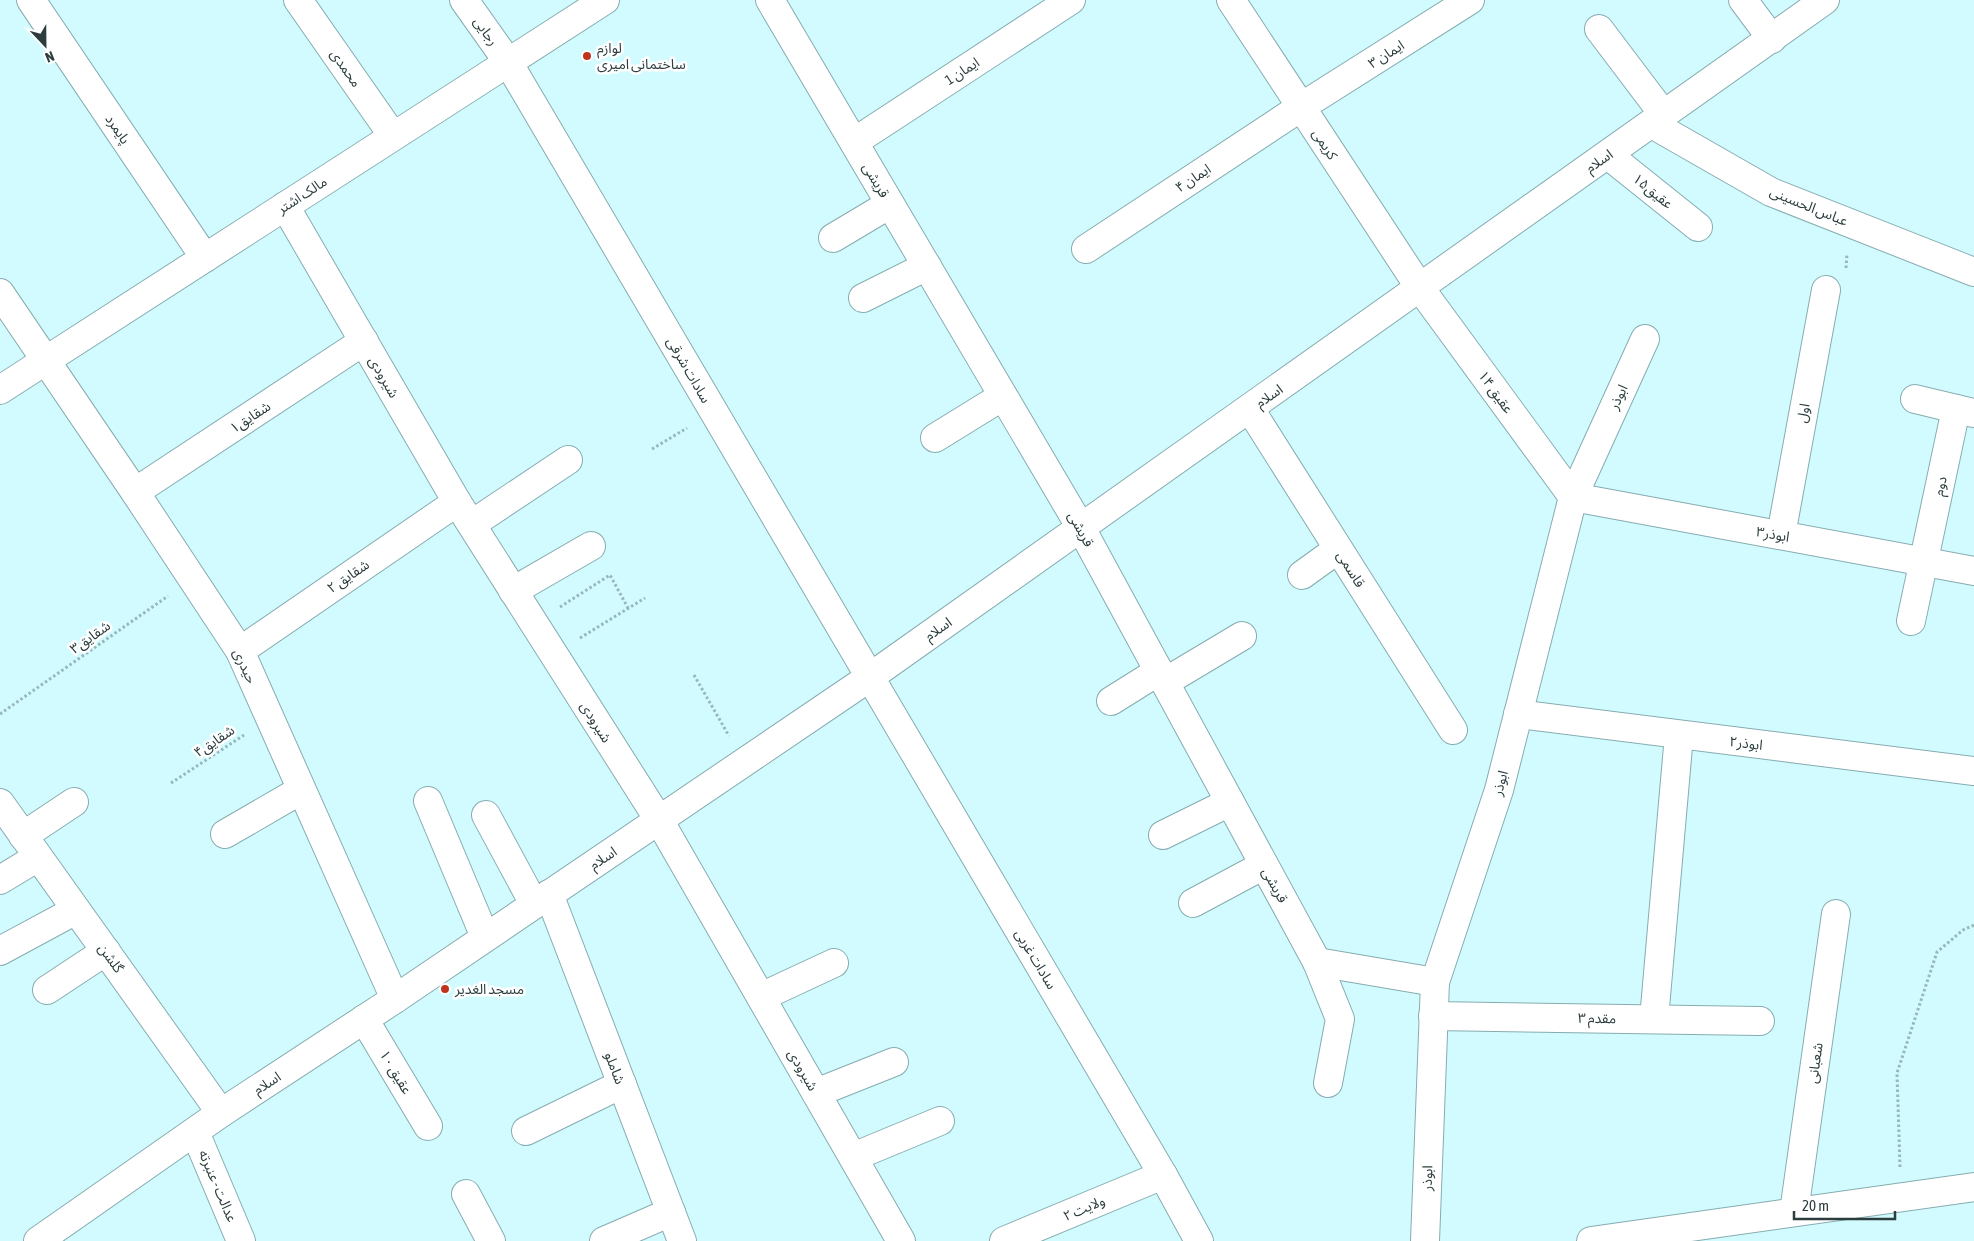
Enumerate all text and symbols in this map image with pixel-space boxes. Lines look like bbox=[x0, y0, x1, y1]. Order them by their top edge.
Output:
street label: رجایی bbox=[470, 14, 502, 49]
north arrow bbox=[20, 20, 70, 70]
street label: ایمان ۳ bbox=[1365, 37, 1407, 72]
place label: لوازم ساختمانی امیری bbox=[597, 40, 686, 73]
street label: محمدی bbox=[326, 46, 365, 91]
text: N bbox=[43, 48, 57, 66]
marker: لوازم ساختمانی امیری bbox=[581, 50, 593, 62]
street label: ایمان 1 bbox=[942, 54, 983, 89]
street label: پایمرد bbox=[101, 111, 134, 148]
street label: کریمی bbox=[1308, 126, 1341, 163]
street label: اسلام bbox=[1582, 146, 1617, 178]
street label: قریشی bbox=[859, 160, 893, 201]
street label: ایمان ۴ bbox=[1172, 161, 1214, 196]
street label: عقیق۱۵ bbox=[1629, 170, 1676, 213]
street label: مالک اشتر bbox=[273, 173, 330, 218]
street label: عباس الحسینی bbox=[1767, 183, 1850, 230]
street label: سادات شرقی bbox=[663, 334, 714, 406]
street label: شیرودی bbox=[365, 353, 402, 401]
street label: عقیق ۱۴ bbox=[1474, 368, 1517, 417]
street label: اسلام bbox=[1252, 381, 1287, 413]
street label: ابوذر bbox=[1605, 382, 1632, 413]
street label: شقایق۱ bbox=[227, 398, 275, 438]
street label: اول bbox=[1793, 402, 1814, 424]
street label: دوم bbox=[1930, 474, 1953, 498]
street label: قریشی bbox=[1064, 509, 1097, 550]
street label: ابوذر۳ bbox=[1755, 523, 1791, 546]
street label: قاسمی bbox=[1333, 548, 1368, 591]
street label: شقایق ۲ bbox=[324, 556, 373, 598]
street label: اسلام bbox=[921, 614, 956, 646]
street label: شقایق۳ bbox=[67, 617, 114, 658]
street label: حیدری bbox=[229, 646, 260, 686]
street label: شیرودی bbox=[576, 699, 615, 746]
street label: شقایق۴ bbox=[191, 722, 238, 762]
street label: ابوذر۲ bbox=[1728, 733, 1764, 754]
street label: ابوذر bbox=[1489, 769, 1512, 799]
street label: اسلام bbox=[586, 843, 621, 875]
street label: قریشی bbox=[1258, 865, 1291, 906]
street label: سادات غربی bbox=[1011, 926, 1060, 992]
street label: گلشن bbox=[94, 940, 127, 976]
place label: مسجد الغدیر bbox=[454, 981, 524, 998]
marker: مسجد الغدیر bbox=[439, 983, 451, 995]
street label: مقدم ۳ bbox=[1578, 1010, 1616, 1029]
street label: شعبانی bbox=[1804, 1041, 1827, 1085]
street label: شیرودی bbox=[784, 1046, 821, 1094]
street label: عقیق ۱۰ bbox=[375, 1047, 415, 1098]
street label: شاملو bbox=[601, 1050, 628, 1087]
street label: اسلام bbox=[250, 1068, 285, 1100]
street label: عدالت - عنبرته bbox=[195, 1147, 240, 1225]
street label: ابوذر bbox=[1419, 1165, 1436, 1192]
scale bar bbox=[1794, 1188, 1895, 1220]
street label: ولایت ۲ bbox=[1061, 1192, 1108, 1225]
text: 20 m bbox=[1802, 1197, 1829, 1214]

